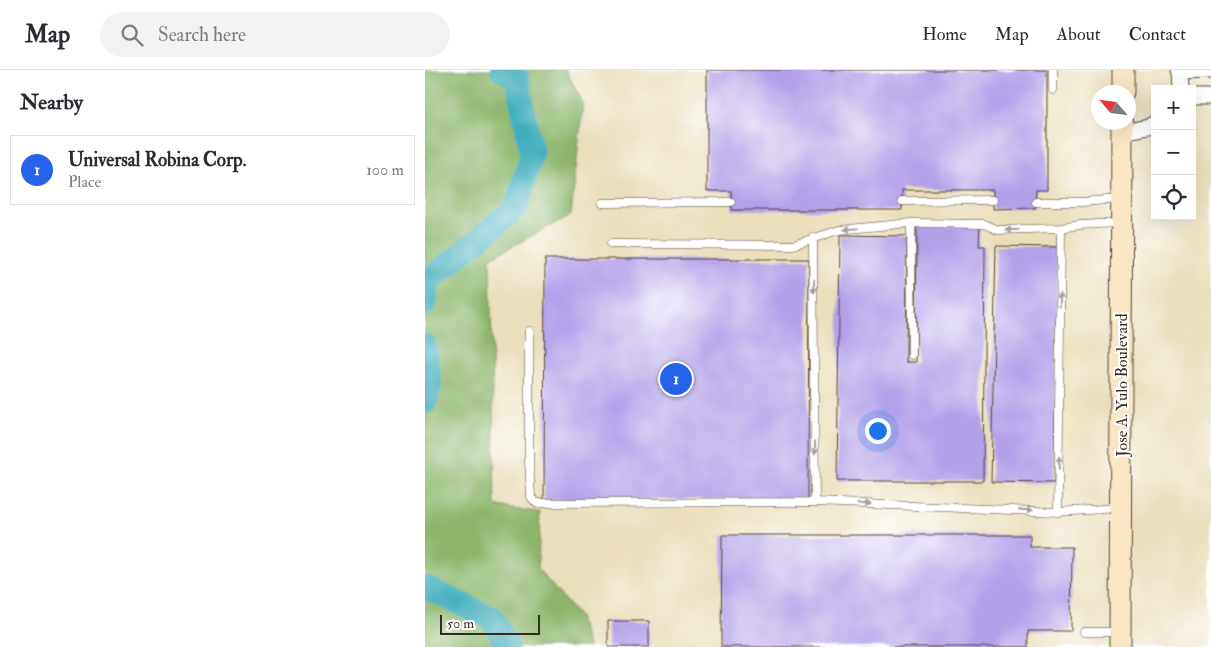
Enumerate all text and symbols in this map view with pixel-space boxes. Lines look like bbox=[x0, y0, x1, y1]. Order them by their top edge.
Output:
search box bbox=[100, 12, 450, 57]
text: Map bbox=[25, 19, 70, 50]
icon: search bbox=[118, 21, 146, 49]
text: Search here bbox=[158, 23, 246, 47]
text: Home bbox=[922, 23, 967, 46]
text: Map bbox=[995, 23, 1029, 46]
text: About bbox=[1057, 23, 1101, 46]
text: Contact bbox=[1129, 23, 1186, 46]
north arrow bbox=[1091, 85, 1136, 130]
map controls bbox=[1151, 85, 1196, 220]
button: + bbox=[1151, 85, 1196, 130]
text: Nearby bbox=[20, 89, 83, 116]
button: − bbox=[1151, 130, 1196, 175]
text: Universal Robina Corp. bbox=[68, 148, 246, 172]
text: 1 bbox=[34, 160, 40, 180]
text: 100 m bbox=[366, 160, 404, 180]
text: Place bbox=[68, 172, 101, 192]
button: locate bbox=[1151, 175, 1196, 220]
one-way arrow bbox=[843, 225, 859, 233]
one-way arrow bbox=[1004, 226, 1020, 234]
one-way arrow bbox=[810, 278, 818, 294]
one-way arrow bbox=[1056, 292, 1064, 308]
street label: Jose A. Yulo Boulevard bbox=[1112, 313, 1133, 458]
pin: 1 bbox=[660, 360, 692, 398]
your location bbox=[865, 418, 891, 444]
one-way arrow bbox=[811, 441, 819, 457]
one-way arrow bbox=[1055, 455, 1063, 471]
one-way arrow bbox=[856, 501, 872, 509]
one-way arrow bbox=[1019, 507, 1035, 515]
scale bar bbox=[440, 612, 540, 635]
text: 50 m bbox=[447, 615, 474, 632]

